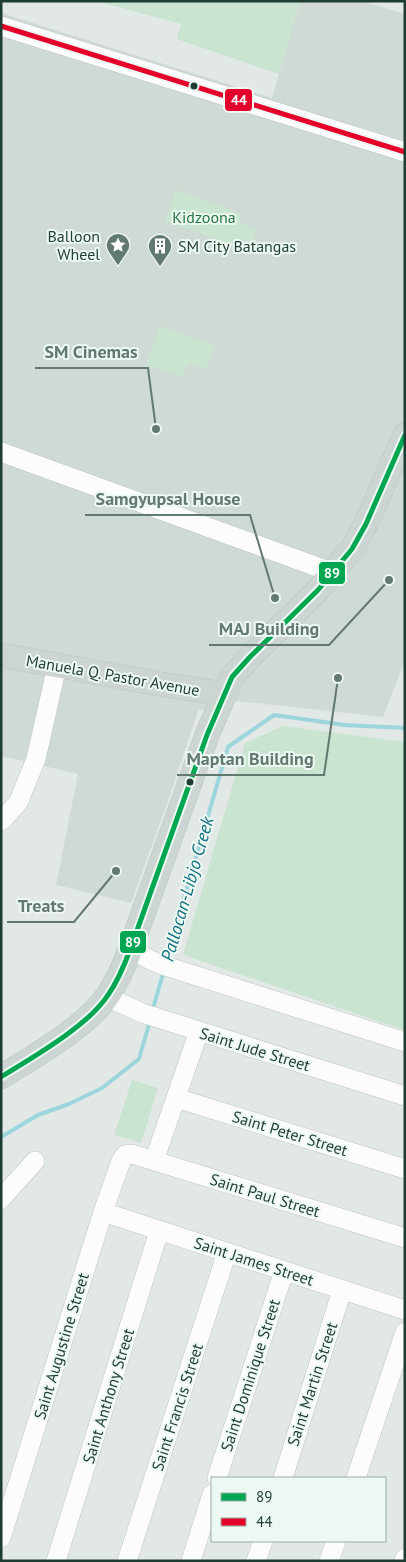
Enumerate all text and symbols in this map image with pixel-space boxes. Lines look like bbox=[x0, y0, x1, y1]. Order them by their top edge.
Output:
unlabelled marker bbox=[189, 81, 199, 91]
line badge: 44 bbox=[224, 88, 253, 112]
text: 44 bbox=[231, 91, 247, 109]
park label: Kidzoona bbox=[172, 207, 236, 227]
place label: Balloon Wheel bbox=[47, 226, 100, 264]
place icon: Balloon Wheel bbox=[105, 232, 131, 266]
building icon: SM City Batangas bbox=[147, 233, 173, 267]
place label: SM City Batangas bbox=[178, 236, 296, 256]
callout: SM Cinemas bbox=[35, 335, 148, 368]
text: SM Cinemas bbox=[44, 340, 138, 363]
callout: Samgyupsal House bbox=[85, 482, 250, 515]
text: Samgyupsal House bbox=[96, 487, 240, 510]
line badge: 89 bbox=[318, 561, 346, 585]
text: 89 bbox=[324, 564, 340, 582]
callout: MAJ Building bbox=[209, 612, 329, 645]
text: MAJ Building bbox=[219, 617, 319, 640]
street label: Manuela Q. Pastor Avenue bbox=[25, 650, 201, 700]
callout: Maptan Building bbox=[177, 742, 324, 775]
text: Maptan Building bbox=[186, 747, 314, 770]
unlabelled marker bbox=[185, 777, 195, 787]
water label: Pallocan-Libjo Creek bbox=[155, 813, 219, 964]
callout: Treats bbox=[7, 889, 74, 922]
text: Treats bbox=[18, 894, 65, 917]
line badge: 89 bbox=[119, 930, 147, 954]
text: 89 bbox=[125, 933, 141, 951]
street label: Saint Jude Street bbox=[197, 1023, 313, 1075]
street label: Saint Peter Street bbox=[230, 1106, 351, 1160]
street label: Saint Paul Street bbox=[208, 1169, 323, 1221]
street label: Saint James Street bbox=[192, 1232, 317, 1290]
street label: Saint Augustine Street bbox=[29, 1270, 93, 1422]
street label: Saint Dominique Street bbox=[216, 1296, 284, 1454]
street label: Saint Martin Street bbox=[283, 1319, 342, 1449]
street label: Saint Anthony Street bbox=[78, 1325, 138, 1466]
street label: Saint Francis Street bbox=[147, 1340, 207, 1473]
legend bbox=[211, 1477, 386, 1542]
text: 89 bbox=[256, 1487, 272, 1506]
text: 44 bbox=[256, 1512, 272, 1531]

